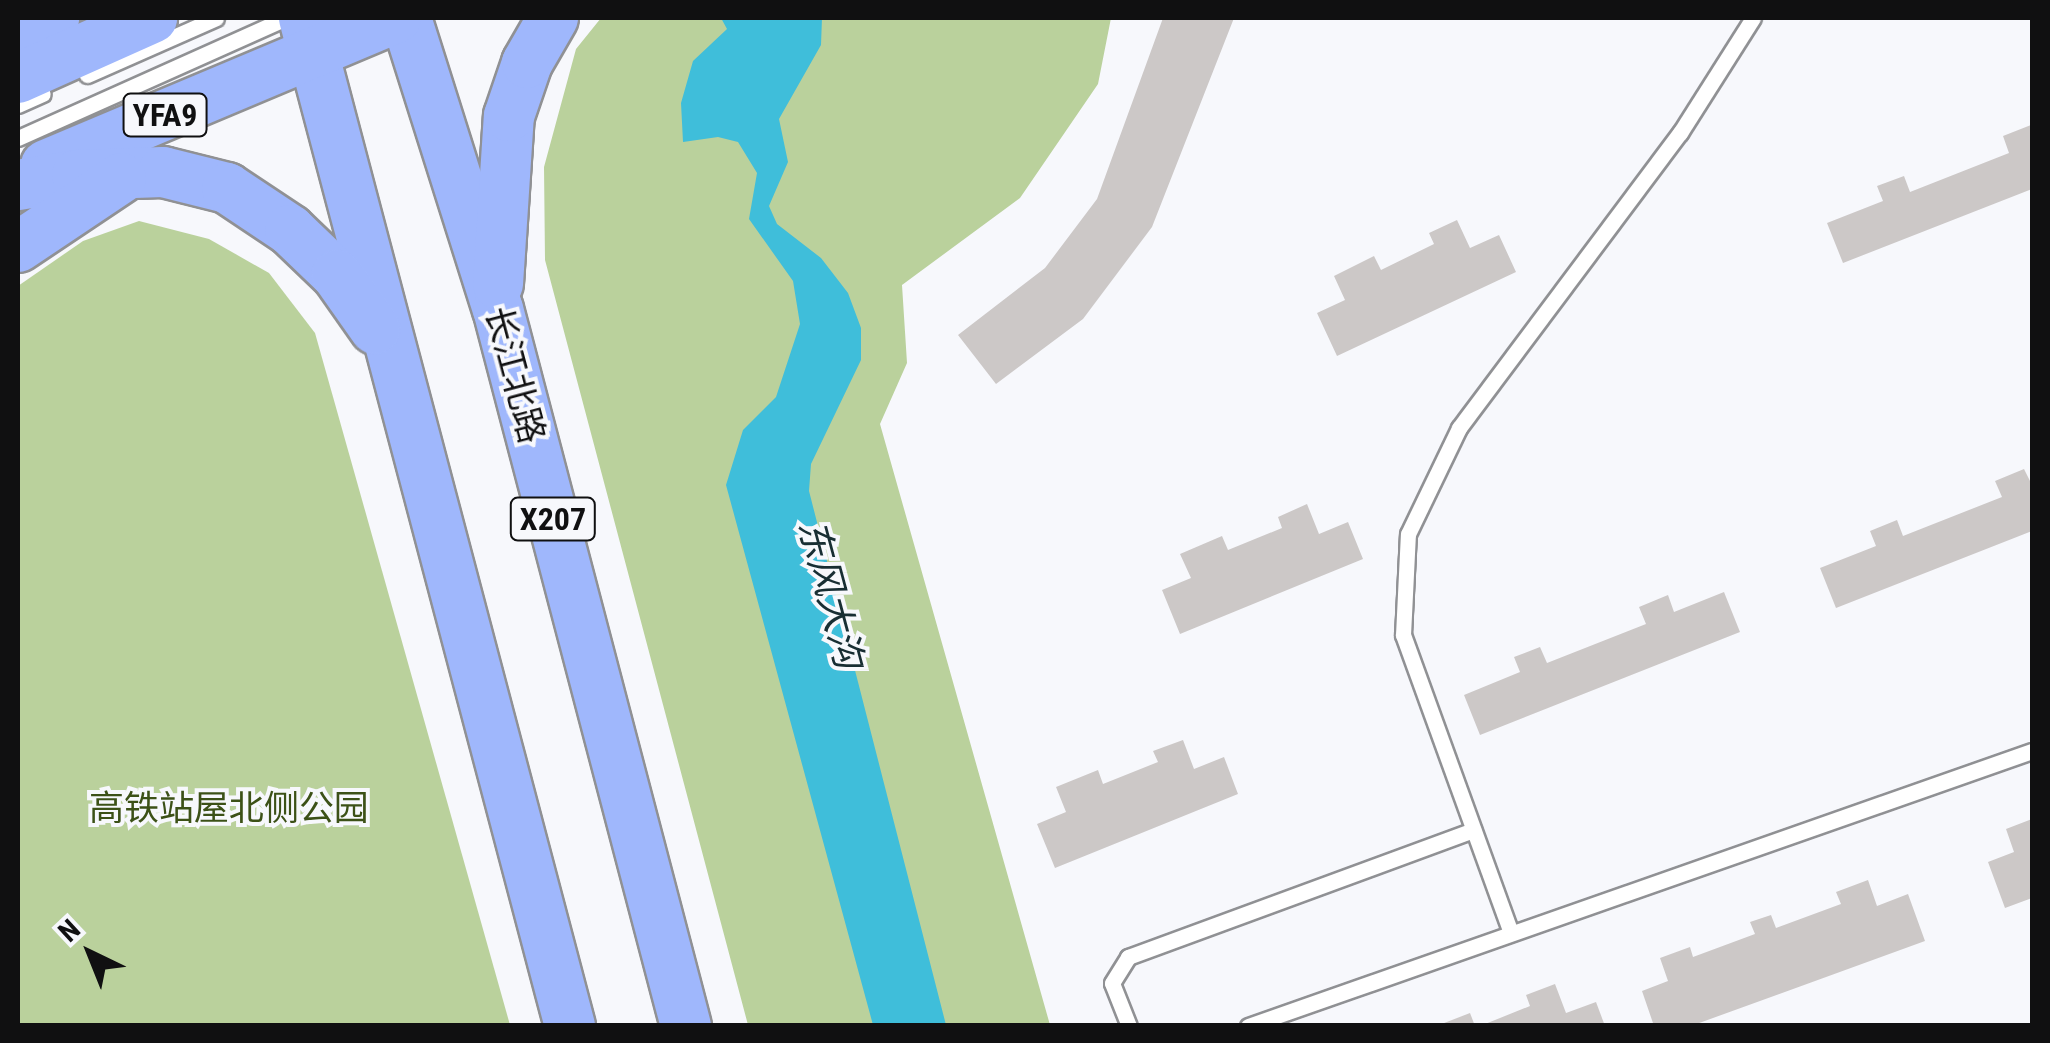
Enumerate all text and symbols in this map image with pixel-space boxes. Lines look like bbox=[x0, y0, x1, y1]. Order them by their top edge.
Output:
road number: YFA9 bbox=[122, 88, 208, 142]
street label: 长江北路 bbox=[476, 302, 552, 448]
road number: X207 bbox=[508, 492, 598, 546]
water label: 东风大沟 bbox=[788, 515, 872, 673]
park label: 高铁站屋北侧公园 bbox=[89, 788, 369, 830]
north arrow bbox=[40, 903, 140, 1003]
text: N bbox=[52, 913, 87, 949]

